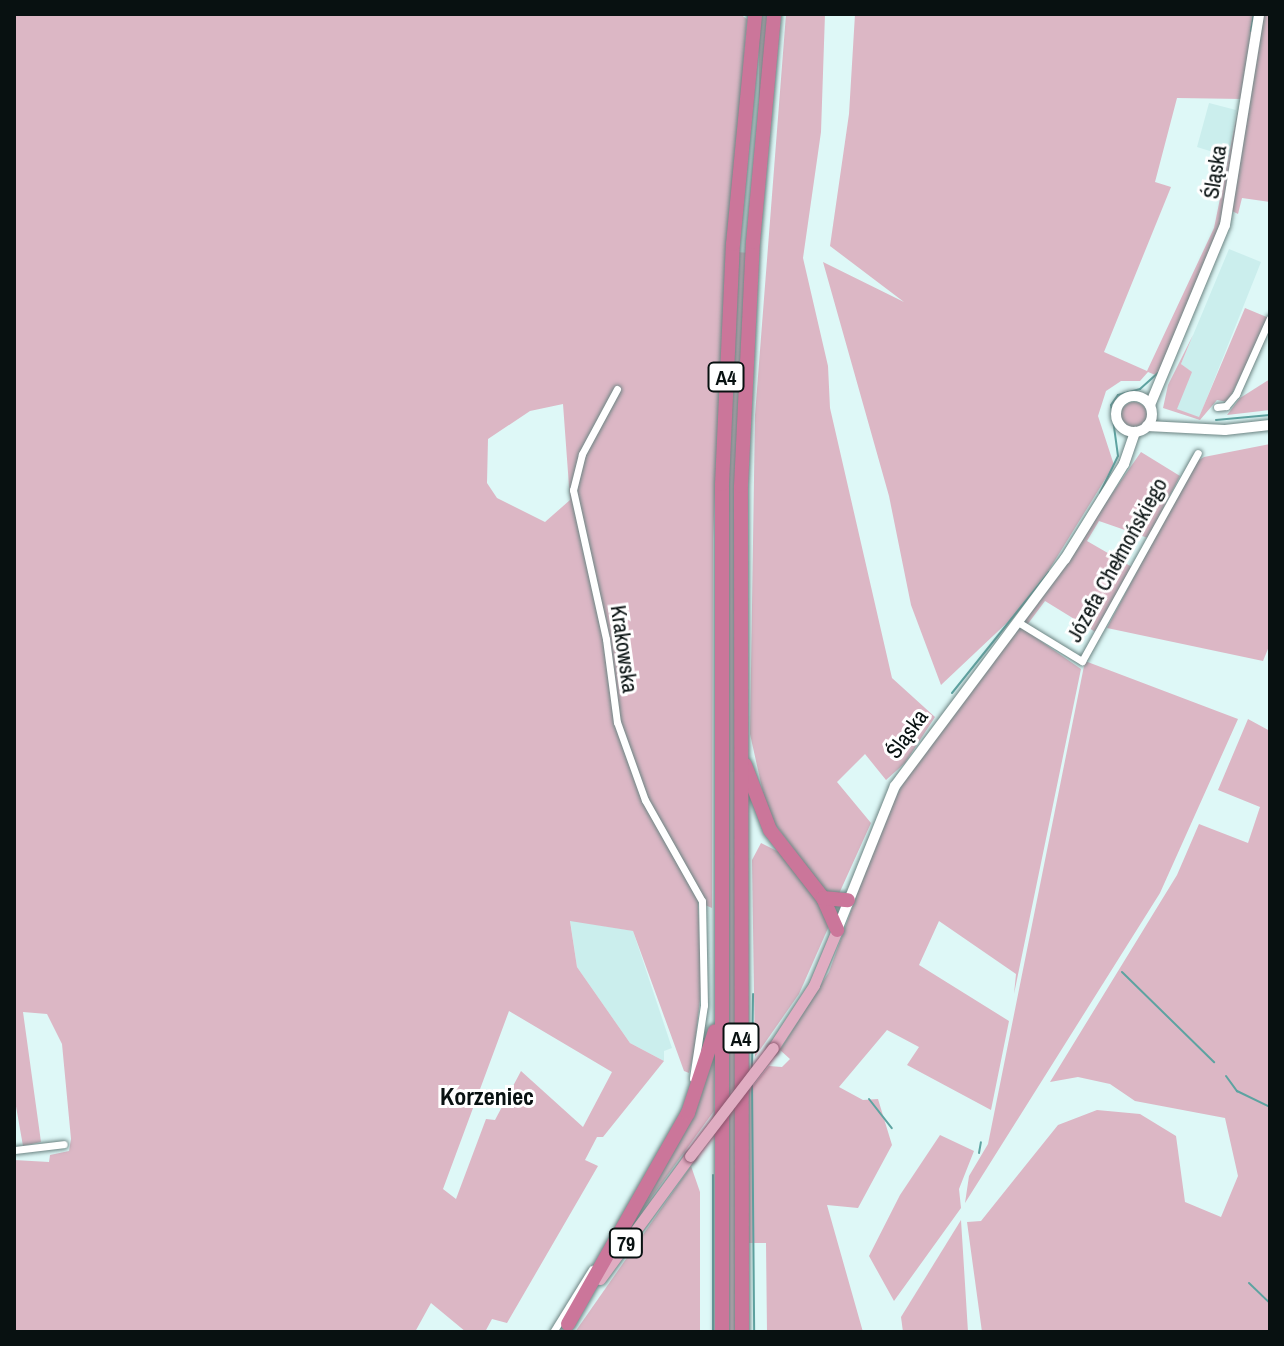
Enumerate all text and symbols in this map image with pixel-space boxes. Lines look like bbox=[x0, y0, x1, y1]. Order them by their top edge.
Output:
street label: Śląska bbox=[1198, 143, 1232, 201]
road number: A4 bbox=[706, 361, 746, 393]
street label: Józefa Chełmońskiego bbox=[1061, 473, 1173, 647]
street label: Krakowska bbox=[605, 603, 643, 695]
street label: Śląska bbox=[880, 704, 934, 764]
road number: A4 bbox=[721, 1022, 761, 1054]
district label: Korzeniec bbox=[440, 1083, 534, 1111]
road number: 79 bbox=[608, 1227, 644, 1259]

